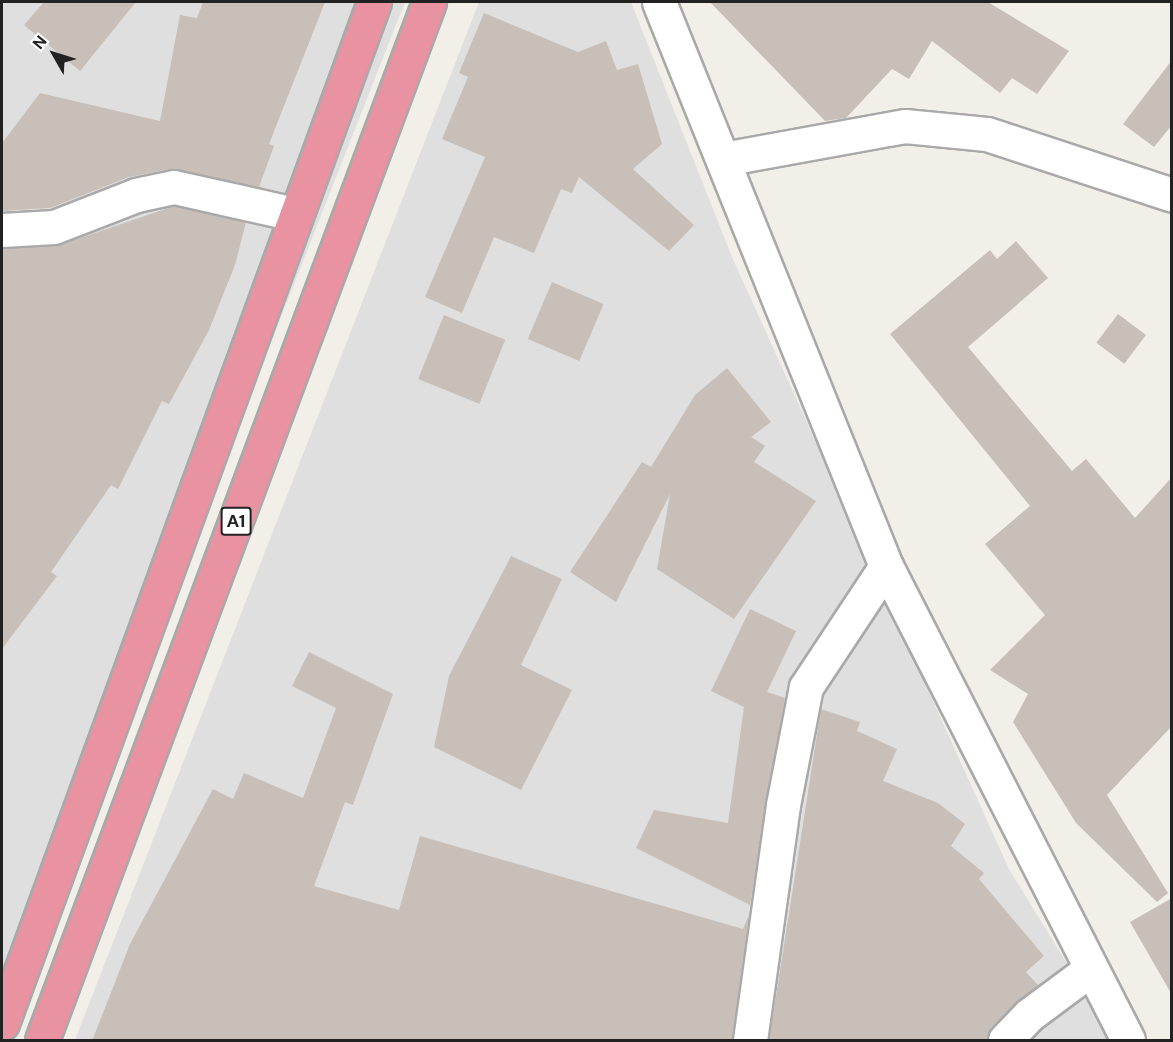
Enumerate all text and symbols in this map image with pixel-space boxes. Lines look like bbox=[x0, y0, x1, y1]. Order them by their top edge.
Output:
north arrow bbox=[24, 24, 84, 84]
text: N bbox=[28, 31, 51, 54]
road number: A1 bbox=[220, 506, 252, 536]

